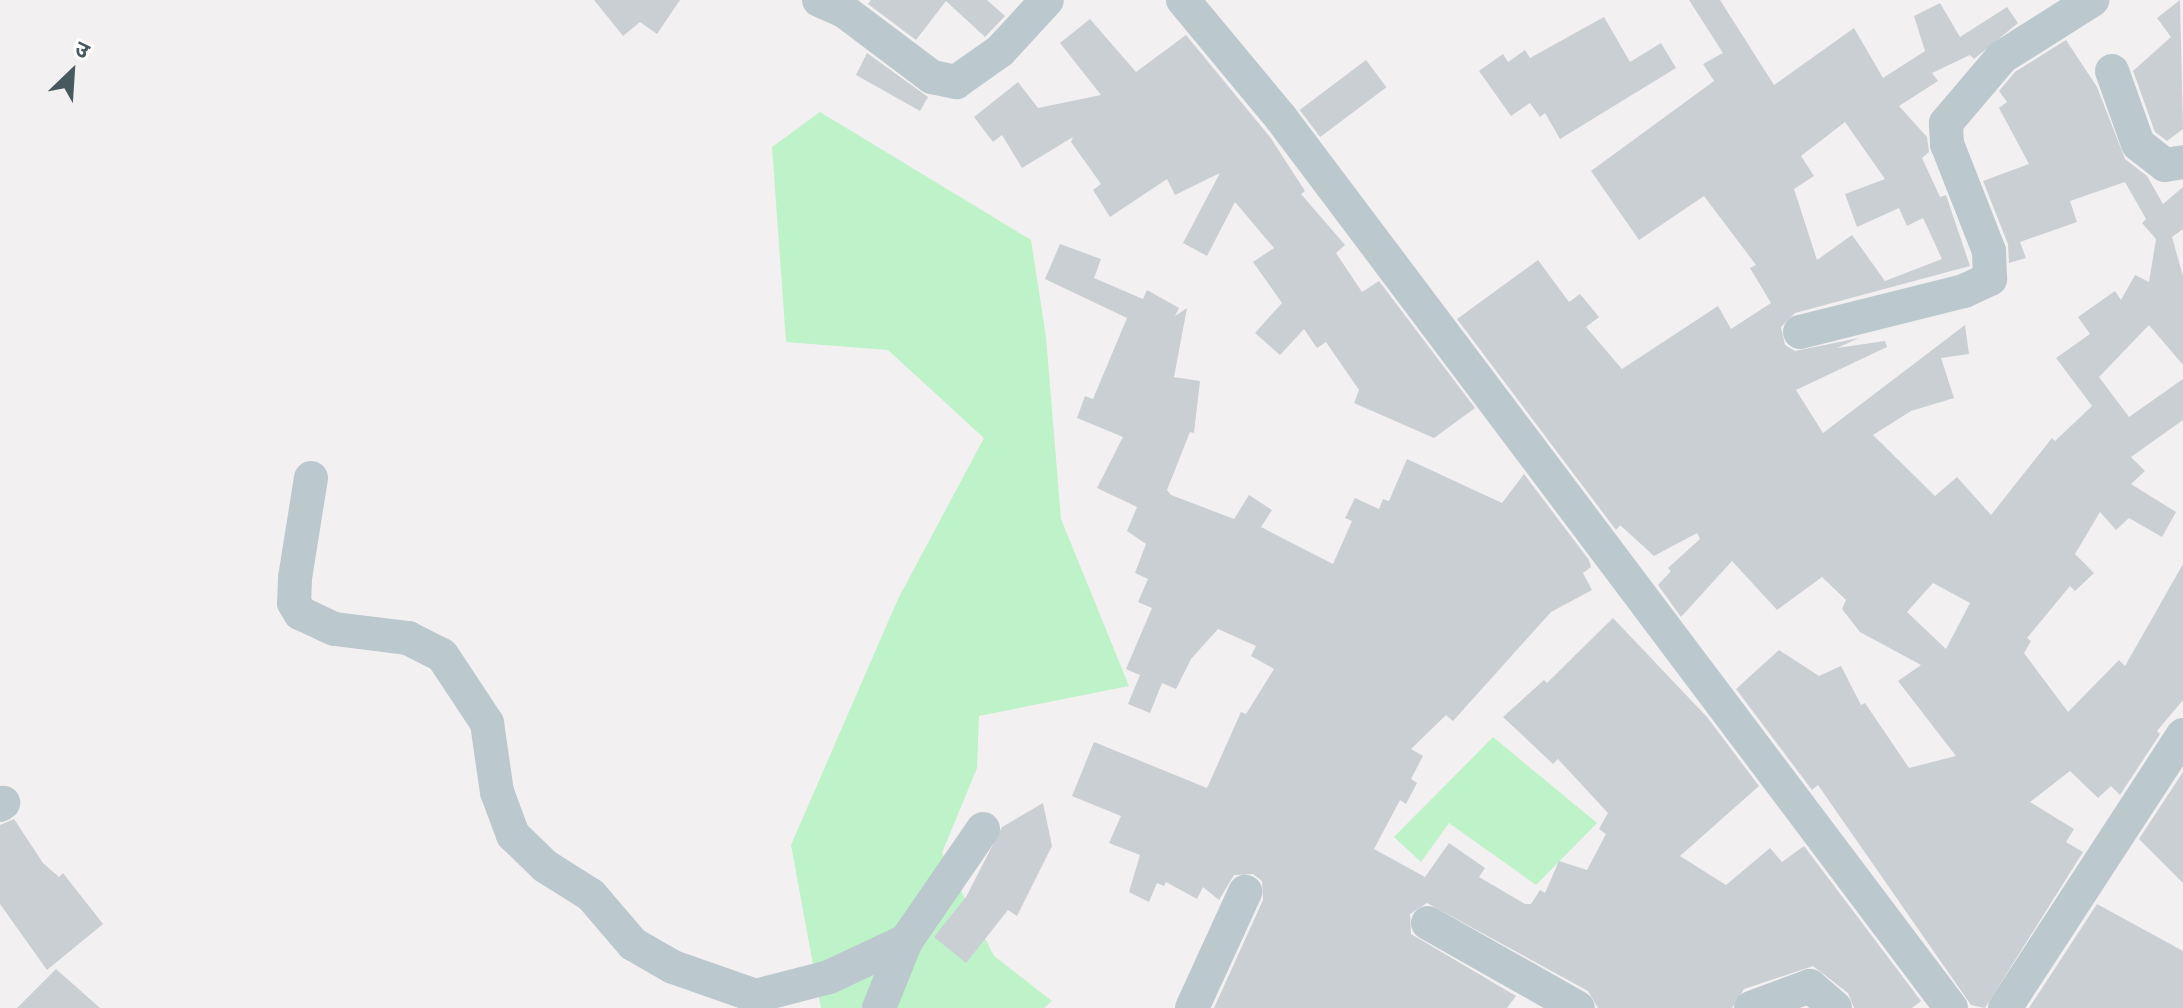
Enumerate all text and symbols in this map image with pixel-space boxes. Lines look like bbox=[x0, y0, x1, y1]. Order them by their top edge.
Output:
north arrow bbox=[32, 32, 112, 112]
text: उ bbox=[71, 35, 94, 65]

